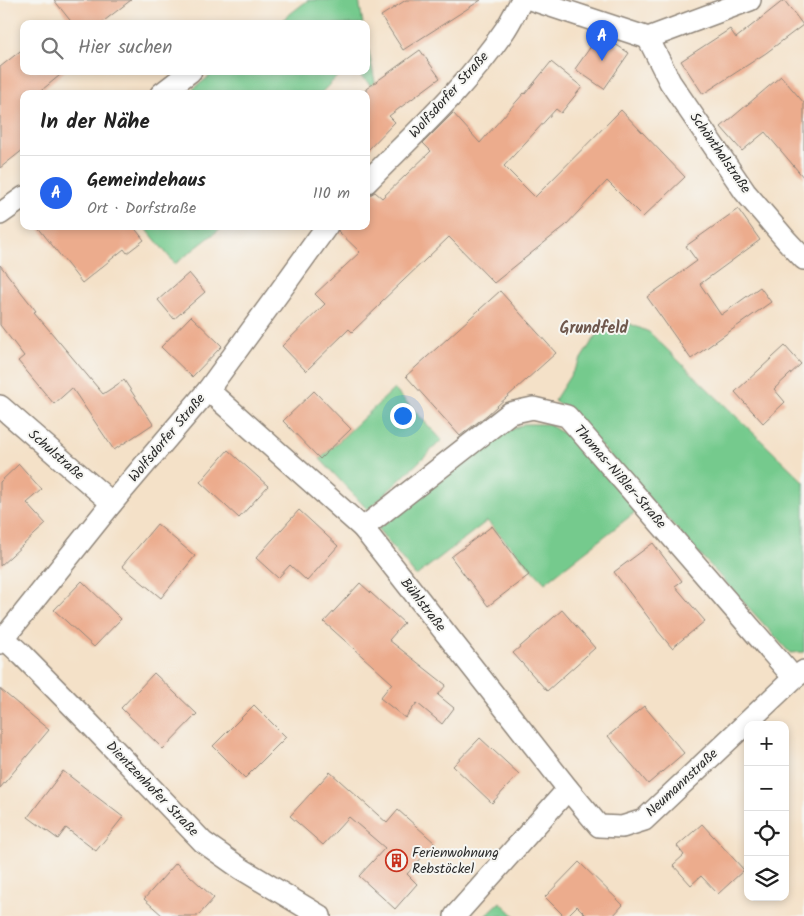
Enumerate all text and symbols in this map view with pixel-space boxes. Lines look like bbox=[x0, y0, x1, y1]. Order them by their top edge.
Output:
search box bbox=[20, 20, 370, 75]
pin: A bbox=[586, 20, 618, 61]
text: Hier suchen bbox=[78, 33, 172, 63]
icon: search bbox=[38, 34, 66, 62]
street label: Wolfsdorfer Straße bbox=[404, 46, 495, 143]
text: In der Nähe bbox=[40, 106, 150, 139]
street label: Schönthalstraße bbox=[684, 108, 757, 199]
text: Gemeindehaus bbox=[87, 166, 206, 196]
text: A bbox=[51, 181, 61, 206]
text: 110 m bbox=[313, 181, 350, 206]
text: Ort · Dorfstraße bbox=[87, 196, 196, 221]
district label: Grundfeld bbox=[560, 316, 628, 341]
street label: Wolfsdorfer Straße bbox=[123, 388, 211, 487]
your location bbox=[390, 403, 416, 429]
street label: Thomas-Nißler-Straße bbox=[568, 420, 672, 534]
street label: Schulstraße bbox=[23, 424, 90, 486]
street label: Bühlstraße bbox=[395, 573, 452, 637]
map controls bbox=[744, 721, 789, 901]
button: + bbox=[744, 721, 789, 766]
street label: Dientzenhofer Straße bbox=[100, 736, 204, 842]
street label: Neumannstraße bbox=[641, 743, 724, 822]
button: − bbox=[744, 766, 789, 811]
button: locate bbox=[744, 811, 789, 856]
place label: Ferienwohnung Rebstöckel bbox=[412, 842, 499, 880]
building icon: Ferienwohnung Rebstöckel bbox=[384, 849, 408, 873]
button: layers bbox=[744, 856, 789, 901]

